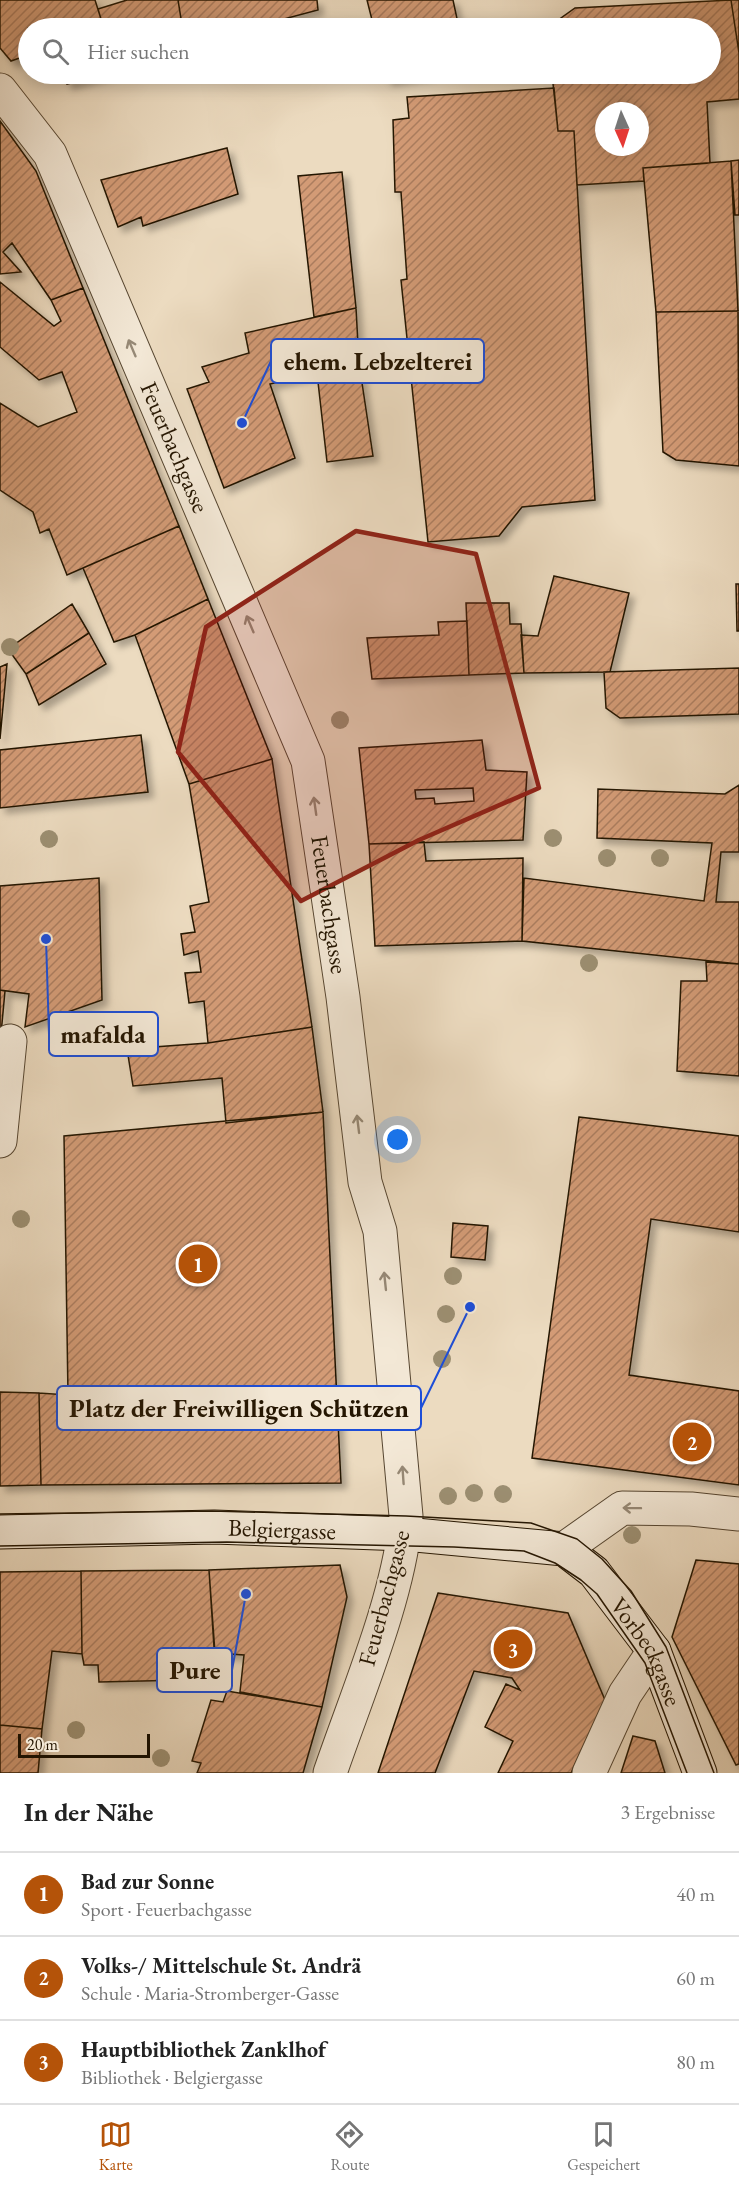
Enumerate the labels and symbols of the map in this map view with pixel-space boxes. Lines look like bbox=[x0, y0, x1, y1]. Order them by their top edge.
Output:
north arrow bbox=[595, 102, 649, 156]
one-way arrow bbox=[126, 339, 138, 357]
callout: ehem. Lebzelterei bbox=[271, 339, 484, 383]
text: ehem. Lebzelterei bbox=[284, 344, 473, 378]
street label: Feuerbachgasse bbox=[134, 377, 217, 517]
one-way arrow bbox=[243, 615, 255, 633]
one-way arrow bbox=[309, 797, 320, 817]
street label: Feuerbachgasse bbox=[304, 833, 355, 976]
callout: mafalda bbox=[49, 1012, 158, 1056]
text: mafalda bbox=[60, 1017, 146, 1051]
one-way arrow bbox=[353, 1115, 364, 1135]
your location bbox=[383, 1125, 412, 1154]
pin: 1 bbox=[178, 1242, 218, 1286]
one-way arrow bbox=[379, 1272, 390, 1292]
callout: Platz der Freiwilligen Schützen bbox=[57, 1386, 421, 1430]
text: Platz der Freiwilligen Schützen bbox=[69, 1391, 409, 1425]
pin: 2 bbox=[672, 1420, 712, 1464]
one-way arrow bbox=[398, 1466, 409, 1486]
one-way arrow bbox=[623, 1502, 643, 1514]
street label: Belgiergasse bbox=[227, 1512, 336, 1546]
street label: Feuerbachgasse bbox=[351, 1527, 417, 1669]
street label: Vorbeckgasse bbox=[604, 1591, 689, 1710]
pin: 3 bbox=[494, 1626, 532, 1672]
callout: Pure bbox=[157, 1648, 232, 1692]
text: Pure bbox=[169, 1653, 221, 1687]
scale bar bbox=[18, 1731, 150, 1758]

